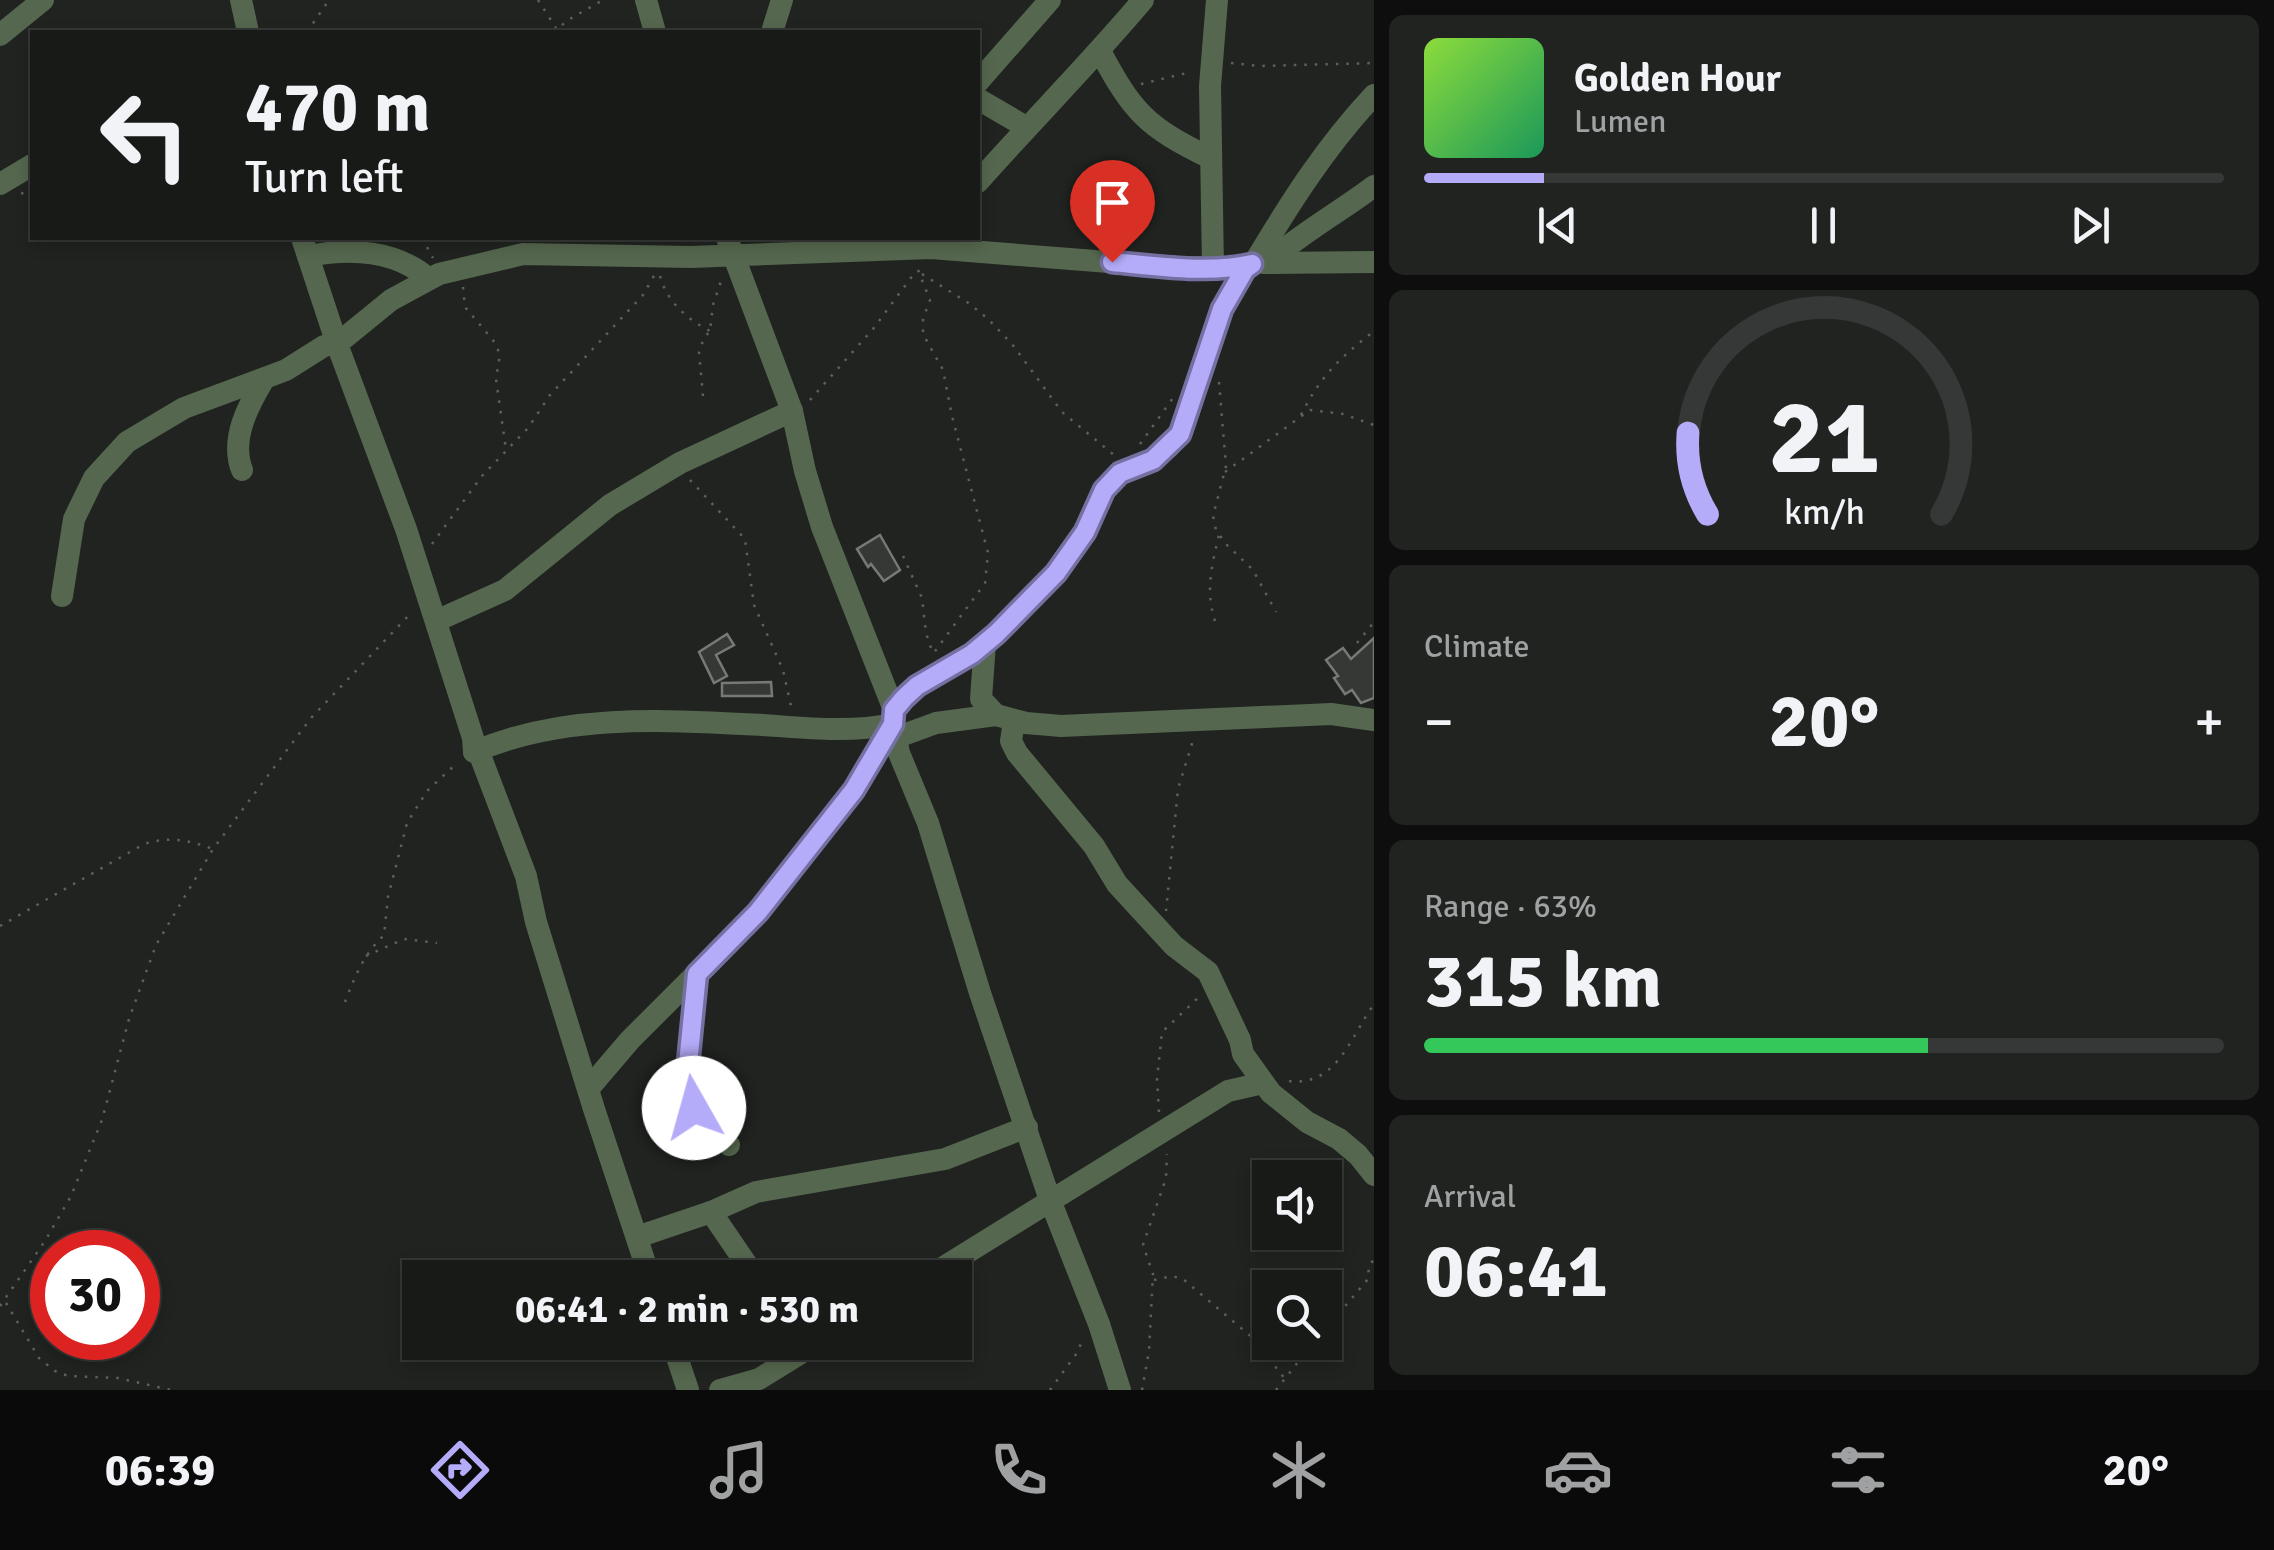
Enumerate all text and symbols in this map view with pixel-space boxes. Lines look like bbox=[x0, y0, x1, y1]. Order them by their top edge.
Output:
text: Golden Hour bbox=[1574, 55, 1781, 102]
text: 470 m bbox=[245, 64, 430, 150]
icon: left bbox=[80, 70, 210, 200]
text: Lumen bbox=[1574, 102, 1666, 141]
text: Turn left bbox=[245, 150, 404, 205]
pin bbox=[1070, 160, 1155, 263]
icon: arrive bbox=[1085, 175, 1140, 230]
icon: previous bbox=[1530, 198, 1585, 253]
icon: pause bbox=[1796, 198, 1851, 253]
icon: next bbox=[2063, 198, 2118, 253]
text: 21 bbox=[1768, 374, 1880, 502]
text: km/h bbox=[1784, 490, 1864, 534]
text: Climate bbox=[1424, 627, 1530, 666]
text: 20° bbox=[1769, 675, 1880, 768]
text: − bbox=[1424, 688, 1454, 756]
text: + bbox=[2194, 688, 2224, 756]
text: Range · 63% bbox=[1424, 887, 1597, 926]
text: 315 km bbox=[1424, 935, 1662, 1028]
position arrow bbox=[642, 1056, 746, 1160]
map controls bbox=[1252, 1160, 1342, 1360]
button: sound bbox=[1252, 1160, 1342, 1250]
text: Arrival bbox=[1424, 1177, 1516, 1216]
text: 06:41 bbox=[1424, 1225, 1608, 1318]
speed limit sign: 30 bbox=[30, 1230, 160, 1360]
button: search bbox=[1252, 1270, 1342, 1360]
text: 06:41 · 2 min · 530 m bbox=[515, 1286, 859, 1333]
icon: directions bbox=[425, 1435, 495, 1505]
icon: music bbox=[704, 1435, 774, 1505]
icon: phone bbox=[984, 1435, 1054, 1505]
icon: climate bbox=[1264, 1435, 1334, 1505]
icon: car bbox=[1543, 1435, 1613, 1505]
icon: filters bbox=[1823, 1435, 1893, 1505]
text: 06:39 bbox=[105, 1443, 215, 1498]
text: 20° bbox=[2103, 1443, 2169, 1498]

